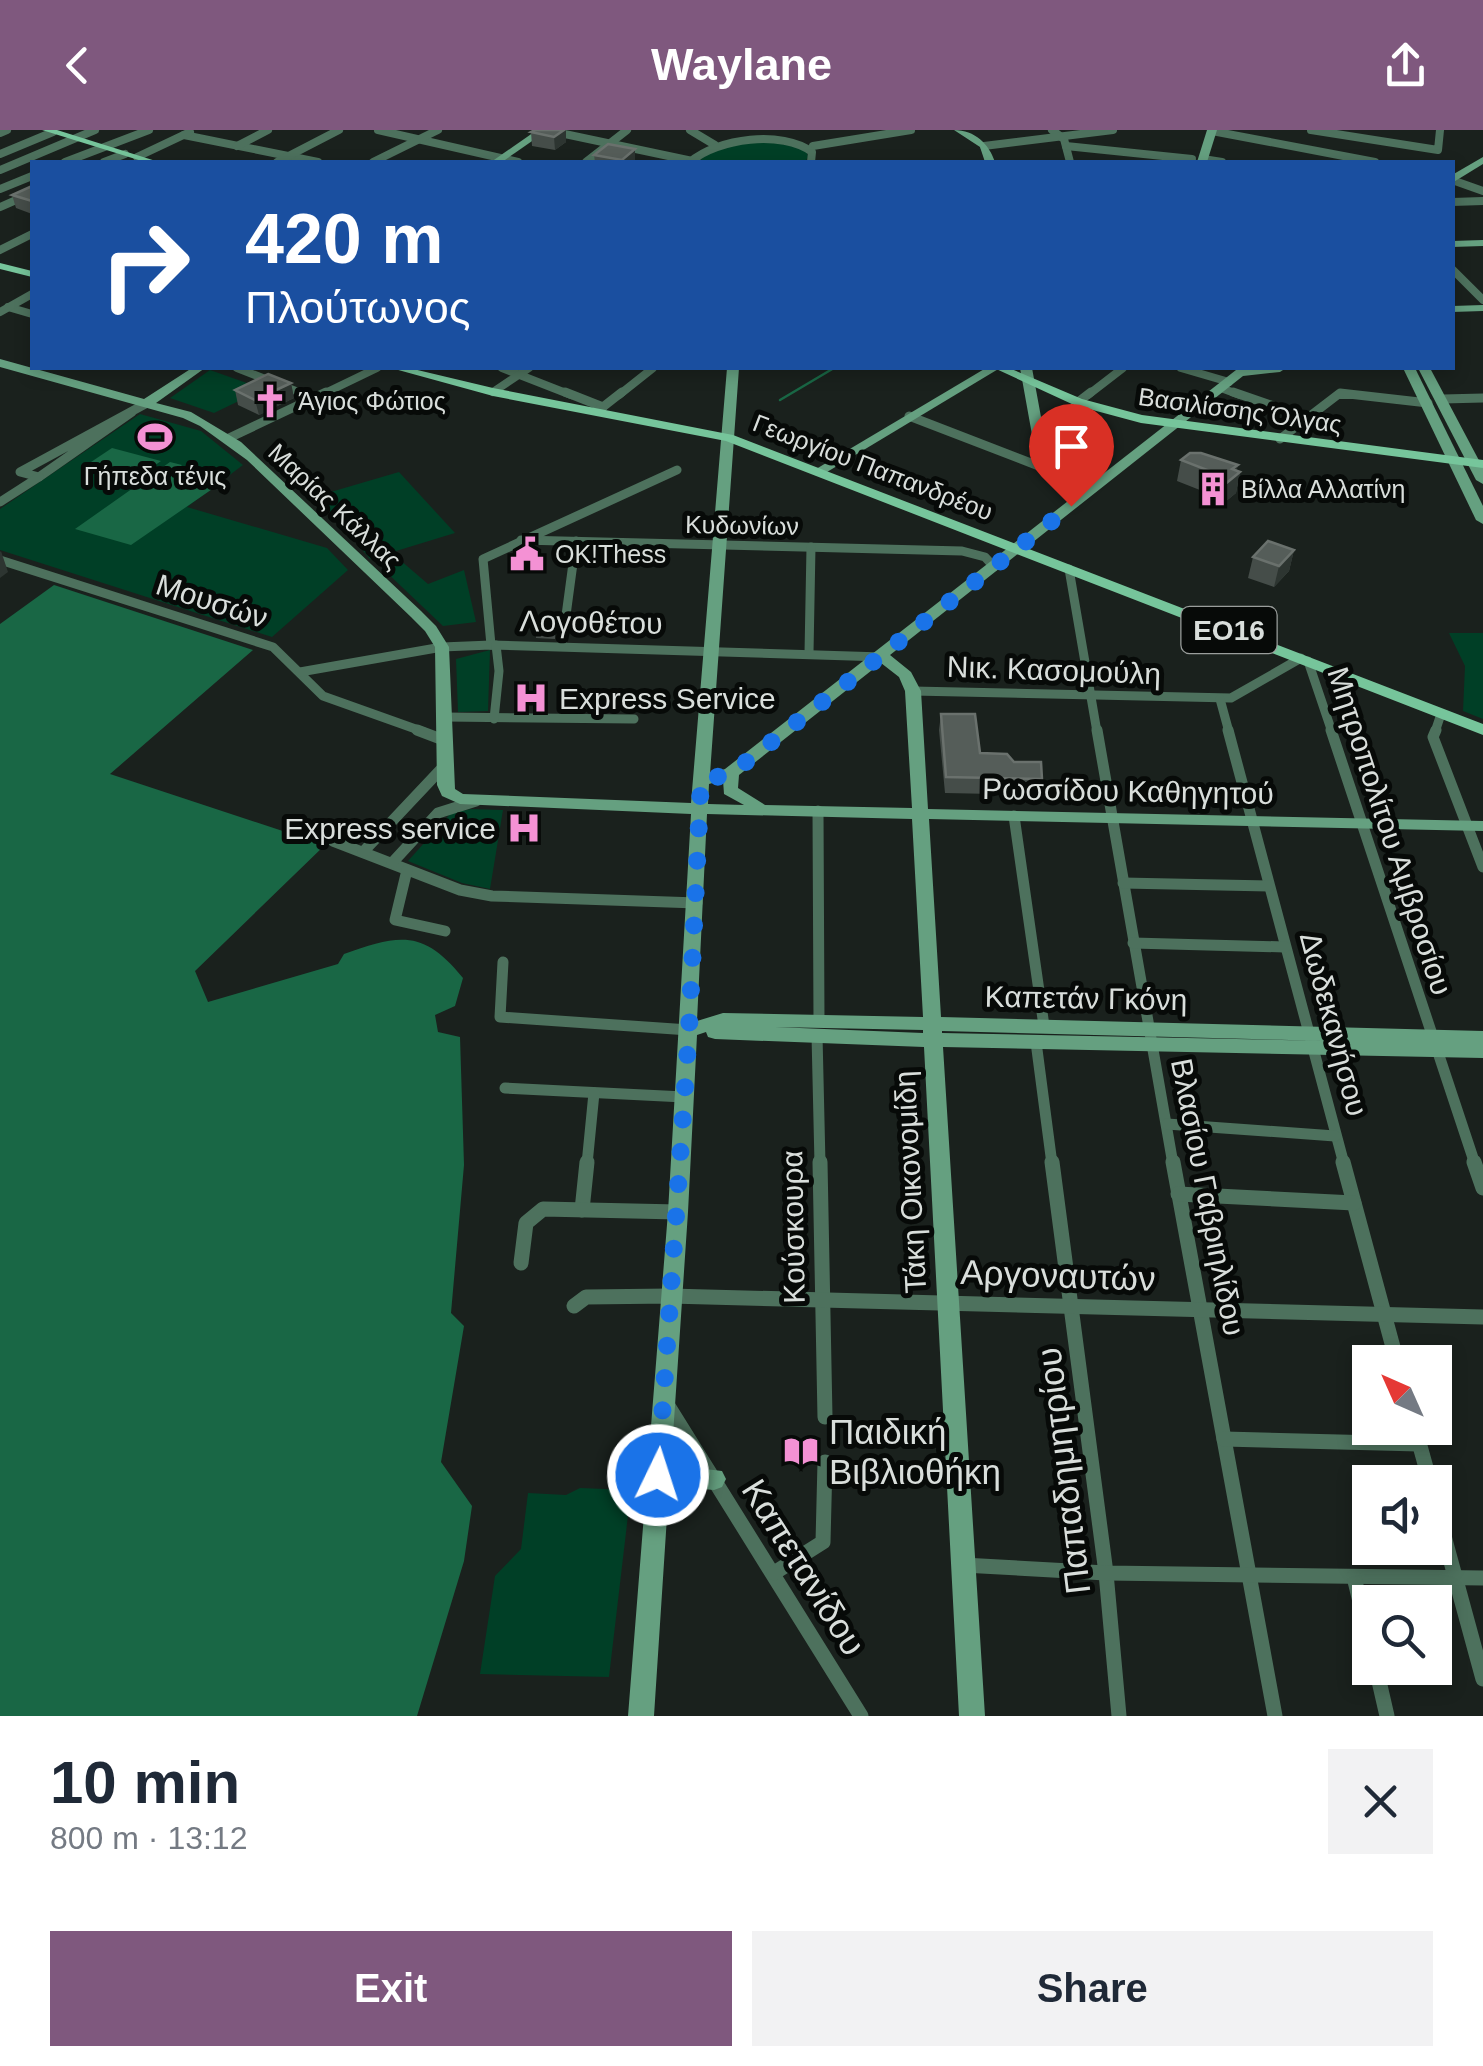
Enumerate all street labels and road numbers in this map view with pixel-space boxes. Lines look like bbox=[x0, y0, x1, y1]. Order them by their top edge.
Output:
street label: Βασιλίσσης Όλγας bbox=[1137, 382, 1343, 438]
street label: Γεωργίου Παπανδρέου bbox=[749, 408, 997, 526]
street label: Μαρίας Κάλλας bbox=[263, 438, 407, 574]
street label: Κυδωνίων bbox=[685, 510, 799, 540]
street label: Μουσών bbox=[152, 568, 272, 634]
street label: Λογοθέτου bbox=[519, 604, 663, 640]
road number: ΕΟ16 bbox=[1182, 607, 1276, 653]
street label: Νικ. Κασομούλη bbox=[946, 650, 1162, 690]
street label: Μητροπολίτου Αμβροσίου bbox=[1321, 663, 1459, 999]
street label: Ρωσσίδου Καθηγητού bbox=[982, 772, 1274, 810]
street label: Δωδεκανήσου bbox=[1294, 929, 1374, 1119]
street label: Καπετάν Γκόνη bbox=[984, 980, 1188, 1016]
street label: Βλασίου Γαβριηλίδου bbox=[1165, 1056, 1251, 1338]
street label: Τάκη Οικονομίδη bbox=[888, 1070, 932, 1294]
street label: Κούσκουρα bbox=[775, 1150, 811, 1304]
street label: Αργοναυτών bbox=[960, 1252, 1156, 1298]
street label: Παπαδημητρίου bbox=[1029, 1346, 1097, 1596]
street label: Καπετανίδου bbox=[735, 1472, 873, 1662]

